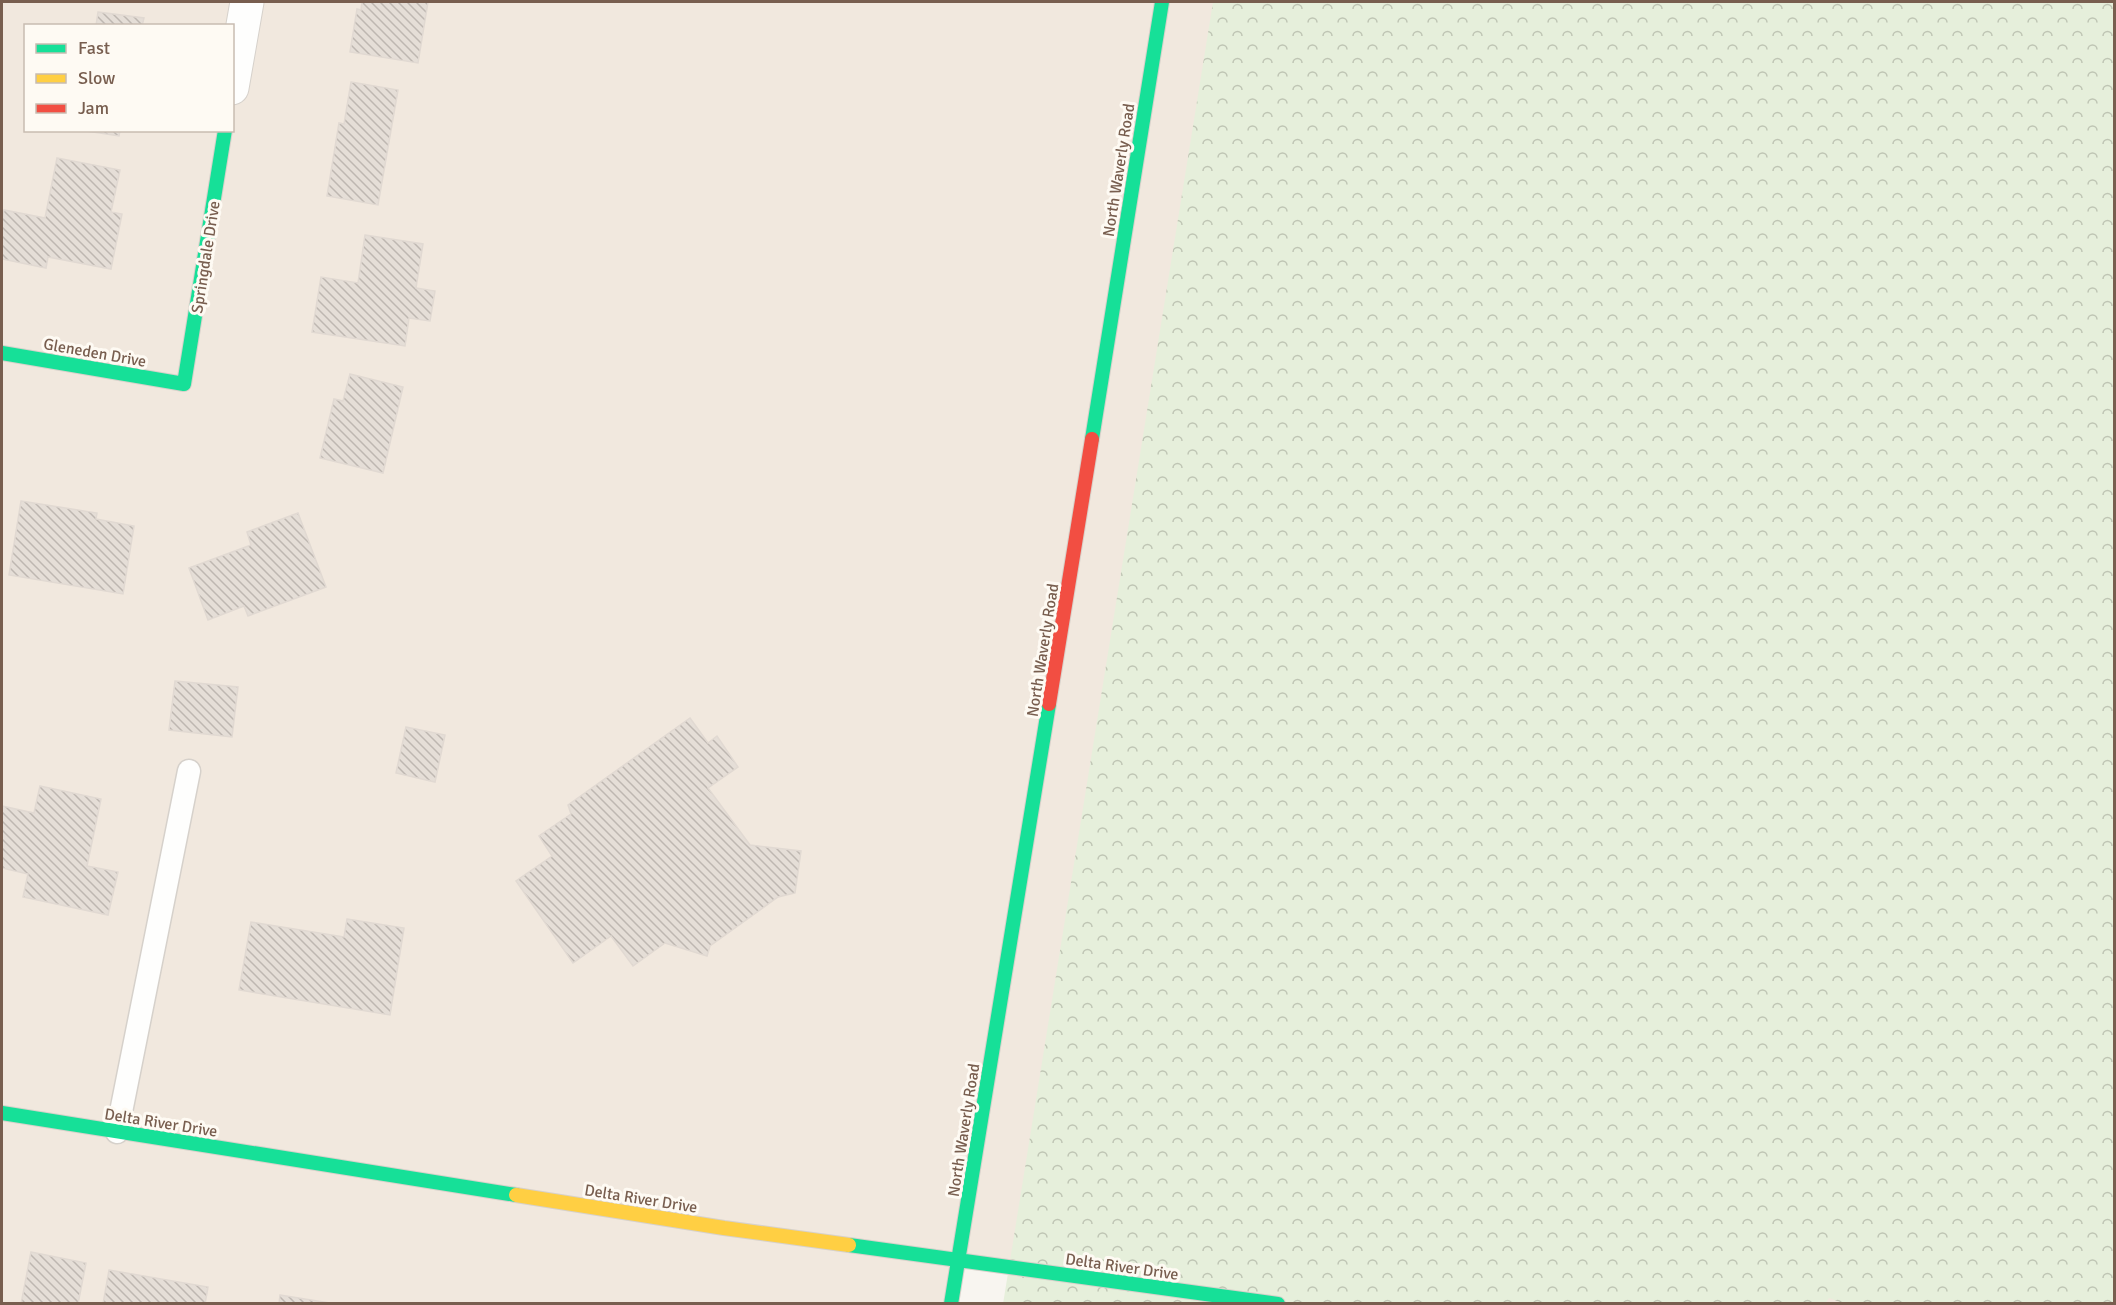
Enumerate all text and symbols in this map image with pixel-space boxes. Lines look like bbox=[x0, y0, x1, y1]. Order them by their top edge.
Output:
legend bbox=[24, 24, 234, 132]
text: Fast bbox=[78, 37, 110, 59]
text: Slow bbox=[78, 67, 115, 89]
text: Jam bbox=[78, 97, 109, 119]
street label: North Waverly Road bbox=[1099, 102, 1139, 238]
street label: Springdale Drive bbox=[187, 200, 225, 315]
street label: Gleneden Drive bbox=[42, 334, 148, 372]
street label: North Waverly Road bbox=[1023, 582, 1063, 718]
street label: North Waverly Road bbox=[944, 1062, 984, 1198]
street label: Delta River Drive bbox=[103, 1104, 219, 1142]
street label: Delta River Drive bbox=[583, 1180, 699, 1218]
street label: Delta River Drive bbox=[1064, 1249, 1180, 1285]

